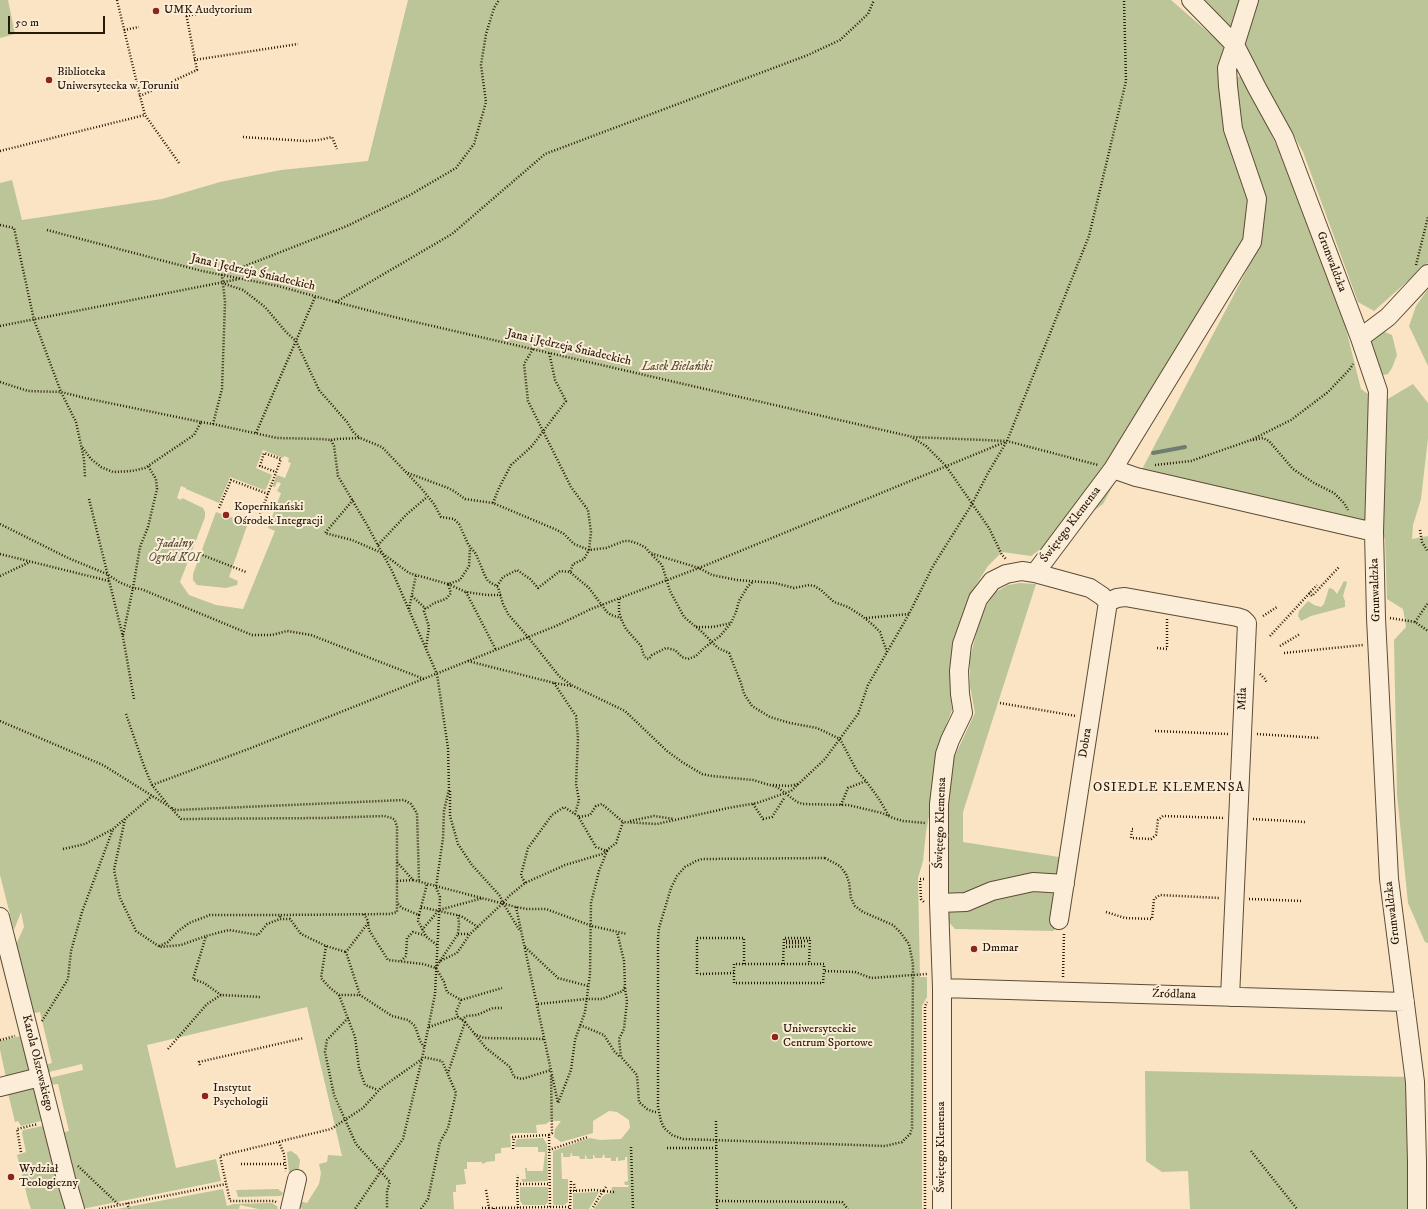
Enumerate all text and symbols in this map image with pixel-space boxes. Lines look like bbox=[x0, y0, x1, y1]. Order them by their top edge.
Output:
place label: UMK Audytorium bbox=[164, 4, 252, 18]
marker: UMK Audytorium bbox=[151, 6, 161, 16]
scale bar bbox=[10, 8, 107, 34]
text: 50 m bbox=[15, 15, 39, 30]
place label: Biblioteka Uniwersytecka w Toruniu bbox=[57, 66, 179, 94]
marker: Biblioteka Uniwersytecka w Toruniu bbox=[44, 75, 54, 85]
street label: Grunwaldzka bbox=[1313, 230, 1349, 294]
street label: Jana i Jędrzeja Śniadeckich bbox=[189, 252, 317, 294]
street label: Jana i Jędrzeja Śniadeckich bbox=[505, 327, 633, 369]
park label: Lasek Bielański bbox=[642, 361, 712, 375]
street label: Świętego Klemensa bbox=[1038, 484, 1104, 566]
place label: Kopernikański Ośrodek Integracji bbox=[234, 501, 323, 529]
marker: Kopernikański Ośrodek Integracji bbox=[221, 510, 231, 520]
park label: Jadalny Ogród KOI bbox=[148, 538, 200, 566]
street label: Grunwaldzka bbox=[1368, 558, 1384, 622]
street label: Miła bbox=[1235, 687, 1251, 711]
street label: Dobra bbox=[1077, 727, 1095, 759]
street label: Świętego Klemensa bbox=[932, 777, 950, 869]
district label: OSIEDLE KLEMENSA bbox=[1093, 780, 1245, 796]
street label: Grunwaldzka bbox=[1382, 881, 1404, 945]
place label: Dmmar bbox=[982, 942, 1019, 956]
marker: Dmmar bbox=[969, 944, 979, 954]
street label: Źródlana bbox=[1152, 987, 1196, 1003]
street label: Karola Olszewskiego bbox=[18, 1013, 56, 1113]
place label: Uniwersyteckie Centrum Sportowe bbox=[783, 1023, 873, 1051]
marker: Uniwersyteckie Centrum Sportowe bbox=[770, 1032, 780, 1042]
place label: Instytut Psychologii bbox=[213, 1082, 268, 1110]
marker: Instytut Psychologii bbox=[200, 1091, 210, 1101]
street label: Świętego Klemensa bbox=[935, 1101, 949, 1193]
place label: Wydział Teologiczny bbox=[19, 1163, 78, 1191]
marker: Wydział Teologiczny bbox=[6, 1172, 16, 1182]

